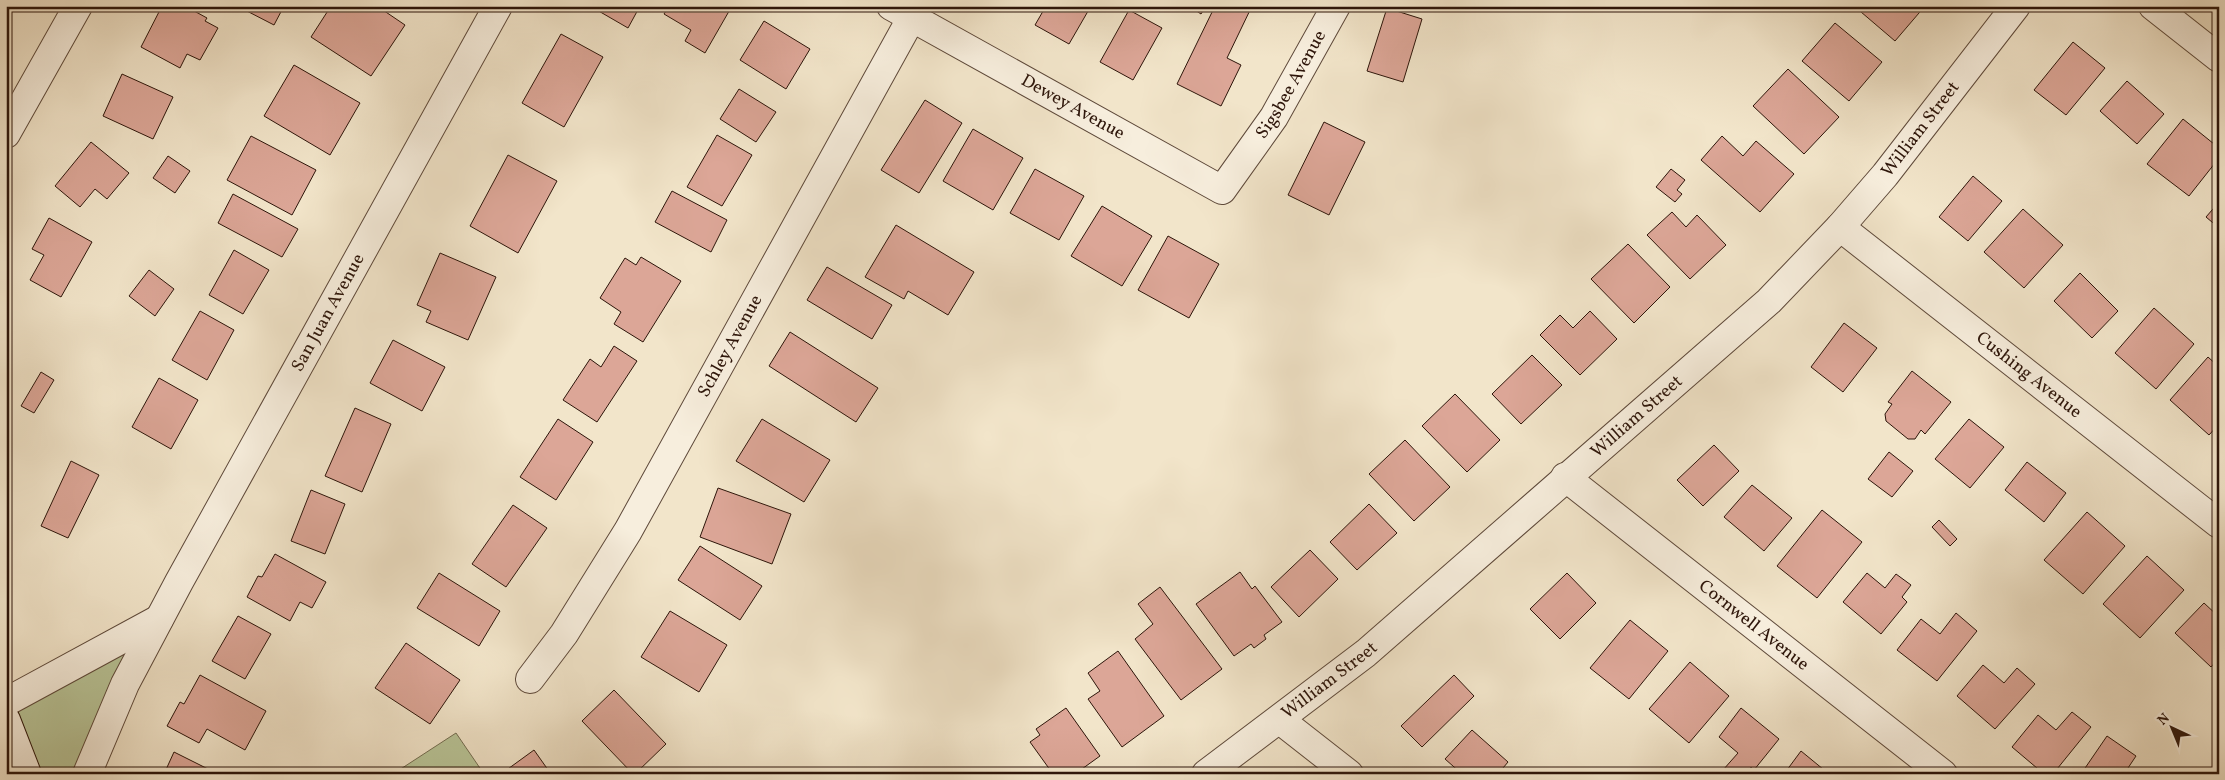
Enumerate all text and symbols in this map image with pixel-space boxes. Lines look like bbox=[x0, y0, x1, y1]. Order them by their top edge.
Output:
street label: Sigsbee Avenue bbox=[1250, 26, 1332, 144]
street label: Dewey Avenue bbox=[1016, 68, 1129, 146]
street label: William Street bbox=[1875, 76, 1966, 182]
street label: San Juan Avenue bbox=[285, 249, 371, 376]
street label: Schley Avenue bbox=[692, 290, 769, 402]
street label: Cushing Avenue bbox=[1971, 326, 2087, 424]
street label: William Street bbox=[1585, 369, 1688, 464]
street label: Cornwell Avenue bbox=[1693, 574, 1814, 677]
street label: William Street bbox=[1276, 636, 1383, 725]
north arrow bbox=[2148, 702, 2198, 752]
text: N bbox=[2154, 709, 2174, 730]

